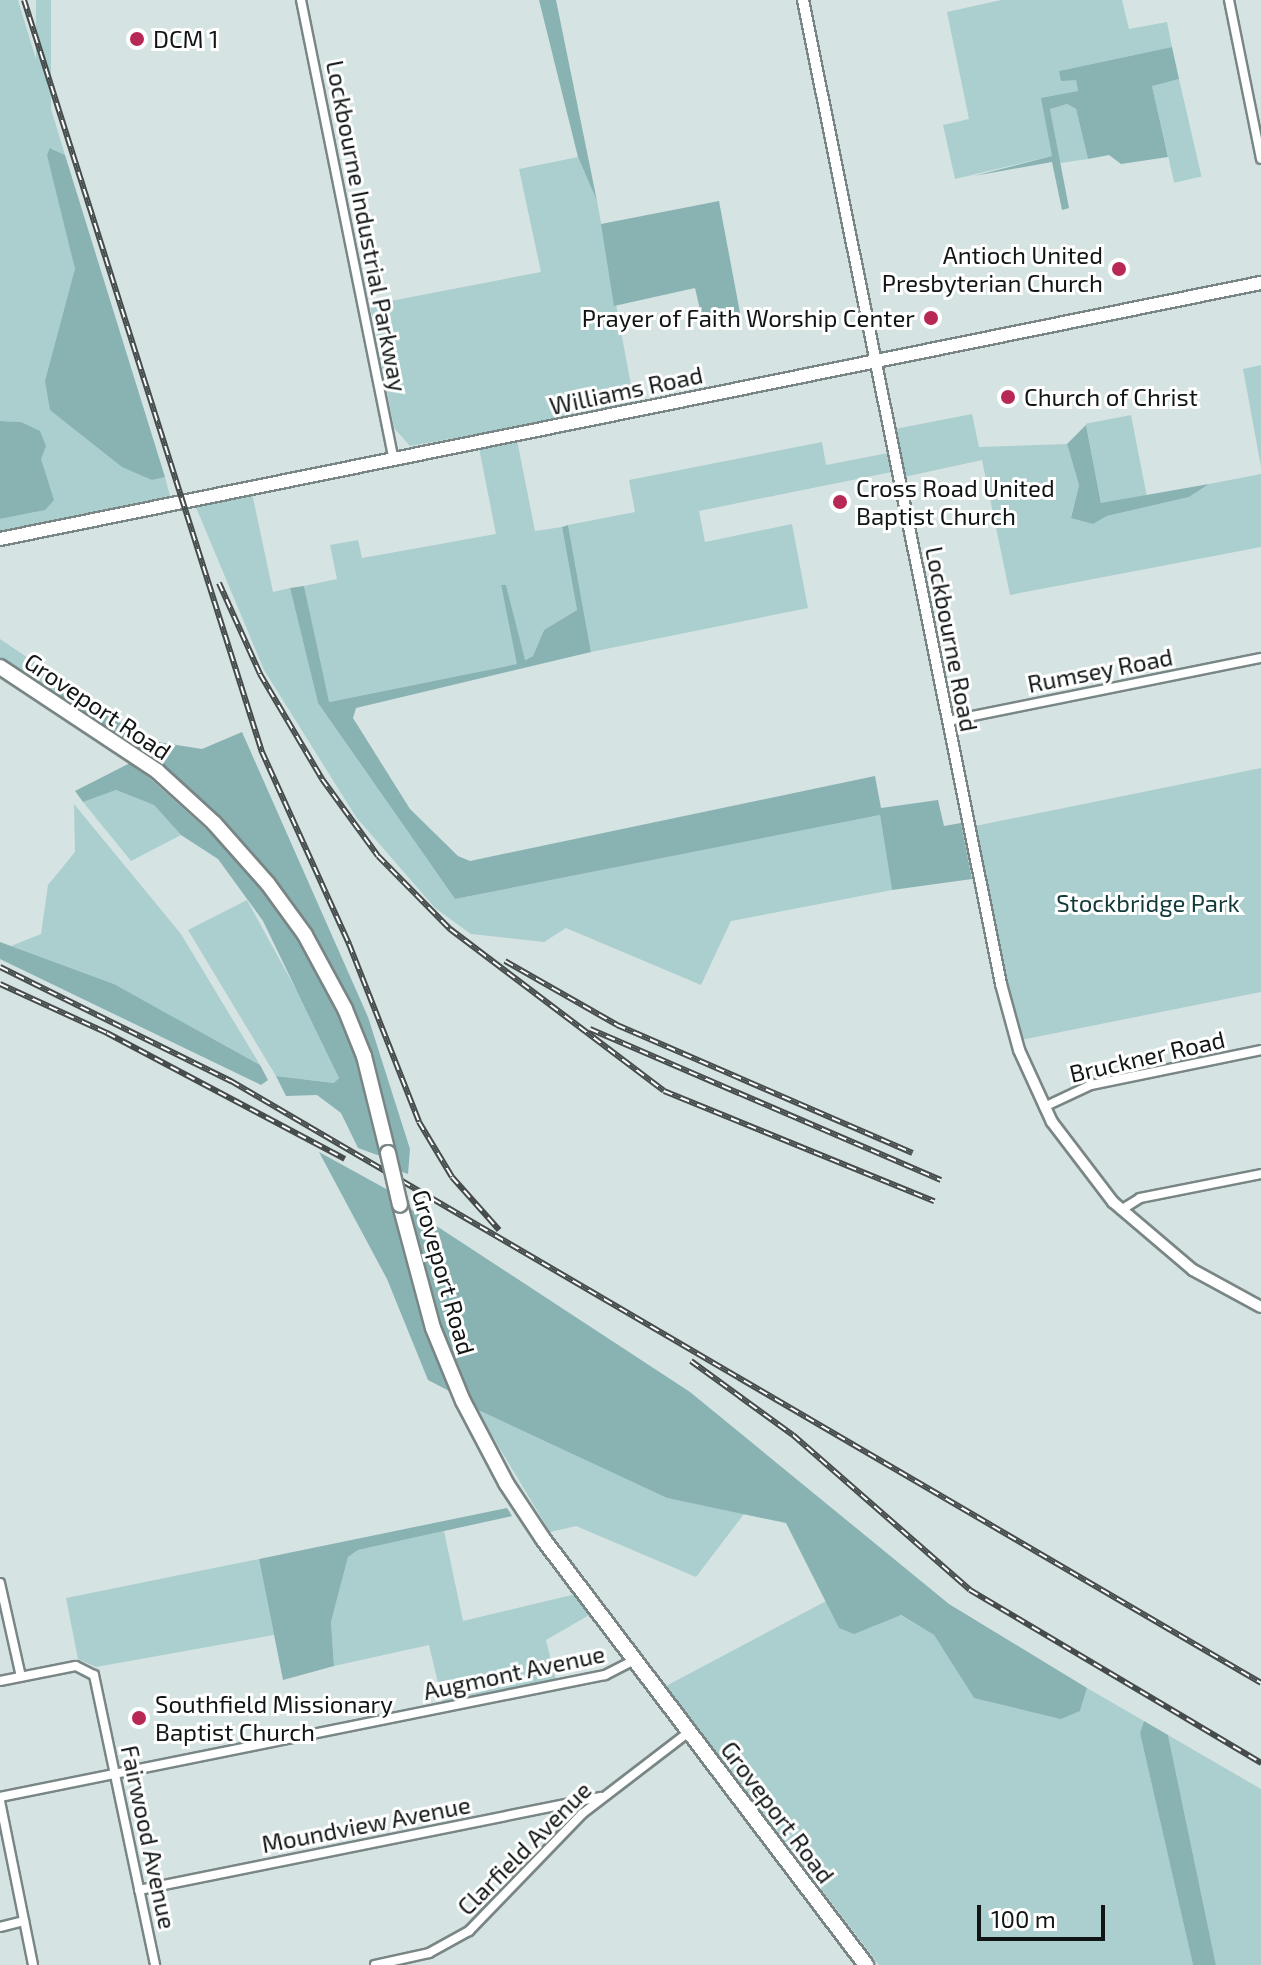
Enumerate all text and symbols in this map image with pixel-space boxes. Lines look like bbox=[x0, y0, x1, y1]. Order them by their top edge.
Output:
place label: DCM 1 bbox=[153, 25, 219, 53]
marker: DCM 1 bbox=[128, 30, 146, 48]
street label: Lockbourne Industrial Parkway bbox=[321, 58, 413, 394]
place label: Antioch United Presbyterian Church bbox=[882, 241, 1103, 297]
marker: Antioch United Presbyterian Church bbox=[1110, 260, 1128, 278]
place label: Prayer of Faith Worship Center bbox=[580, 304, 915, 332]
marker: Prayer of Faith Worship Center bbox=[922, 309, 940, 327]
street label: Williams Road bbox=[547, 360, 705, 420]
place label: Church of Christ bbox=[1024, 383, 1198, 411]
marker: Church of Christ bbox=[999, 388, 1017, 406]
place label: Cross Road United Baptist Church bbox=[856, 474, 1055, 530]
marker: Cross Road United Baptist Church bbox=[831, 493, 849, 511]
street label: Lockbourne Road bbox=[920, 544, 984, 734]
street label: Rumsey Road bbox=[1025, 642, 1175, 698]
street label: Groveport Road bbox=[19, 646, 177, 766]
park label: Stockbridge Park bbox=[1056, 889, 1240, 917]
street label: Bruckner Road bbox=[1066, 1024, 1228, 1088]
street label: Groveport Road bbox=[407, 1186, 481, 1358]
street label: Augmont Avenue bbox=[420, 1639, 608, 1705]
place label: Southfield Missionary Baptist Church bbox=[155, 1690, 393, 1746]
marker: Southfield Missionary Baptist Church bbox=[130, 1709, 148, 1727]
street label: Groveport Road bbox=[715, 1735, 841, 1889]
street label: Fairwood Avenue bbox=[115, 1742, 183, 1932]
street label: Clarfield Avenue bbox=[451, 1775, 597, 1921]
street label: Moundview Avenue bbox=[259, 1790, 473, 1858]
scale bar bbox=[981, 1889, 1109, 1939]
text: 100 m bbox=[991, 1904, 1056, 1933]

